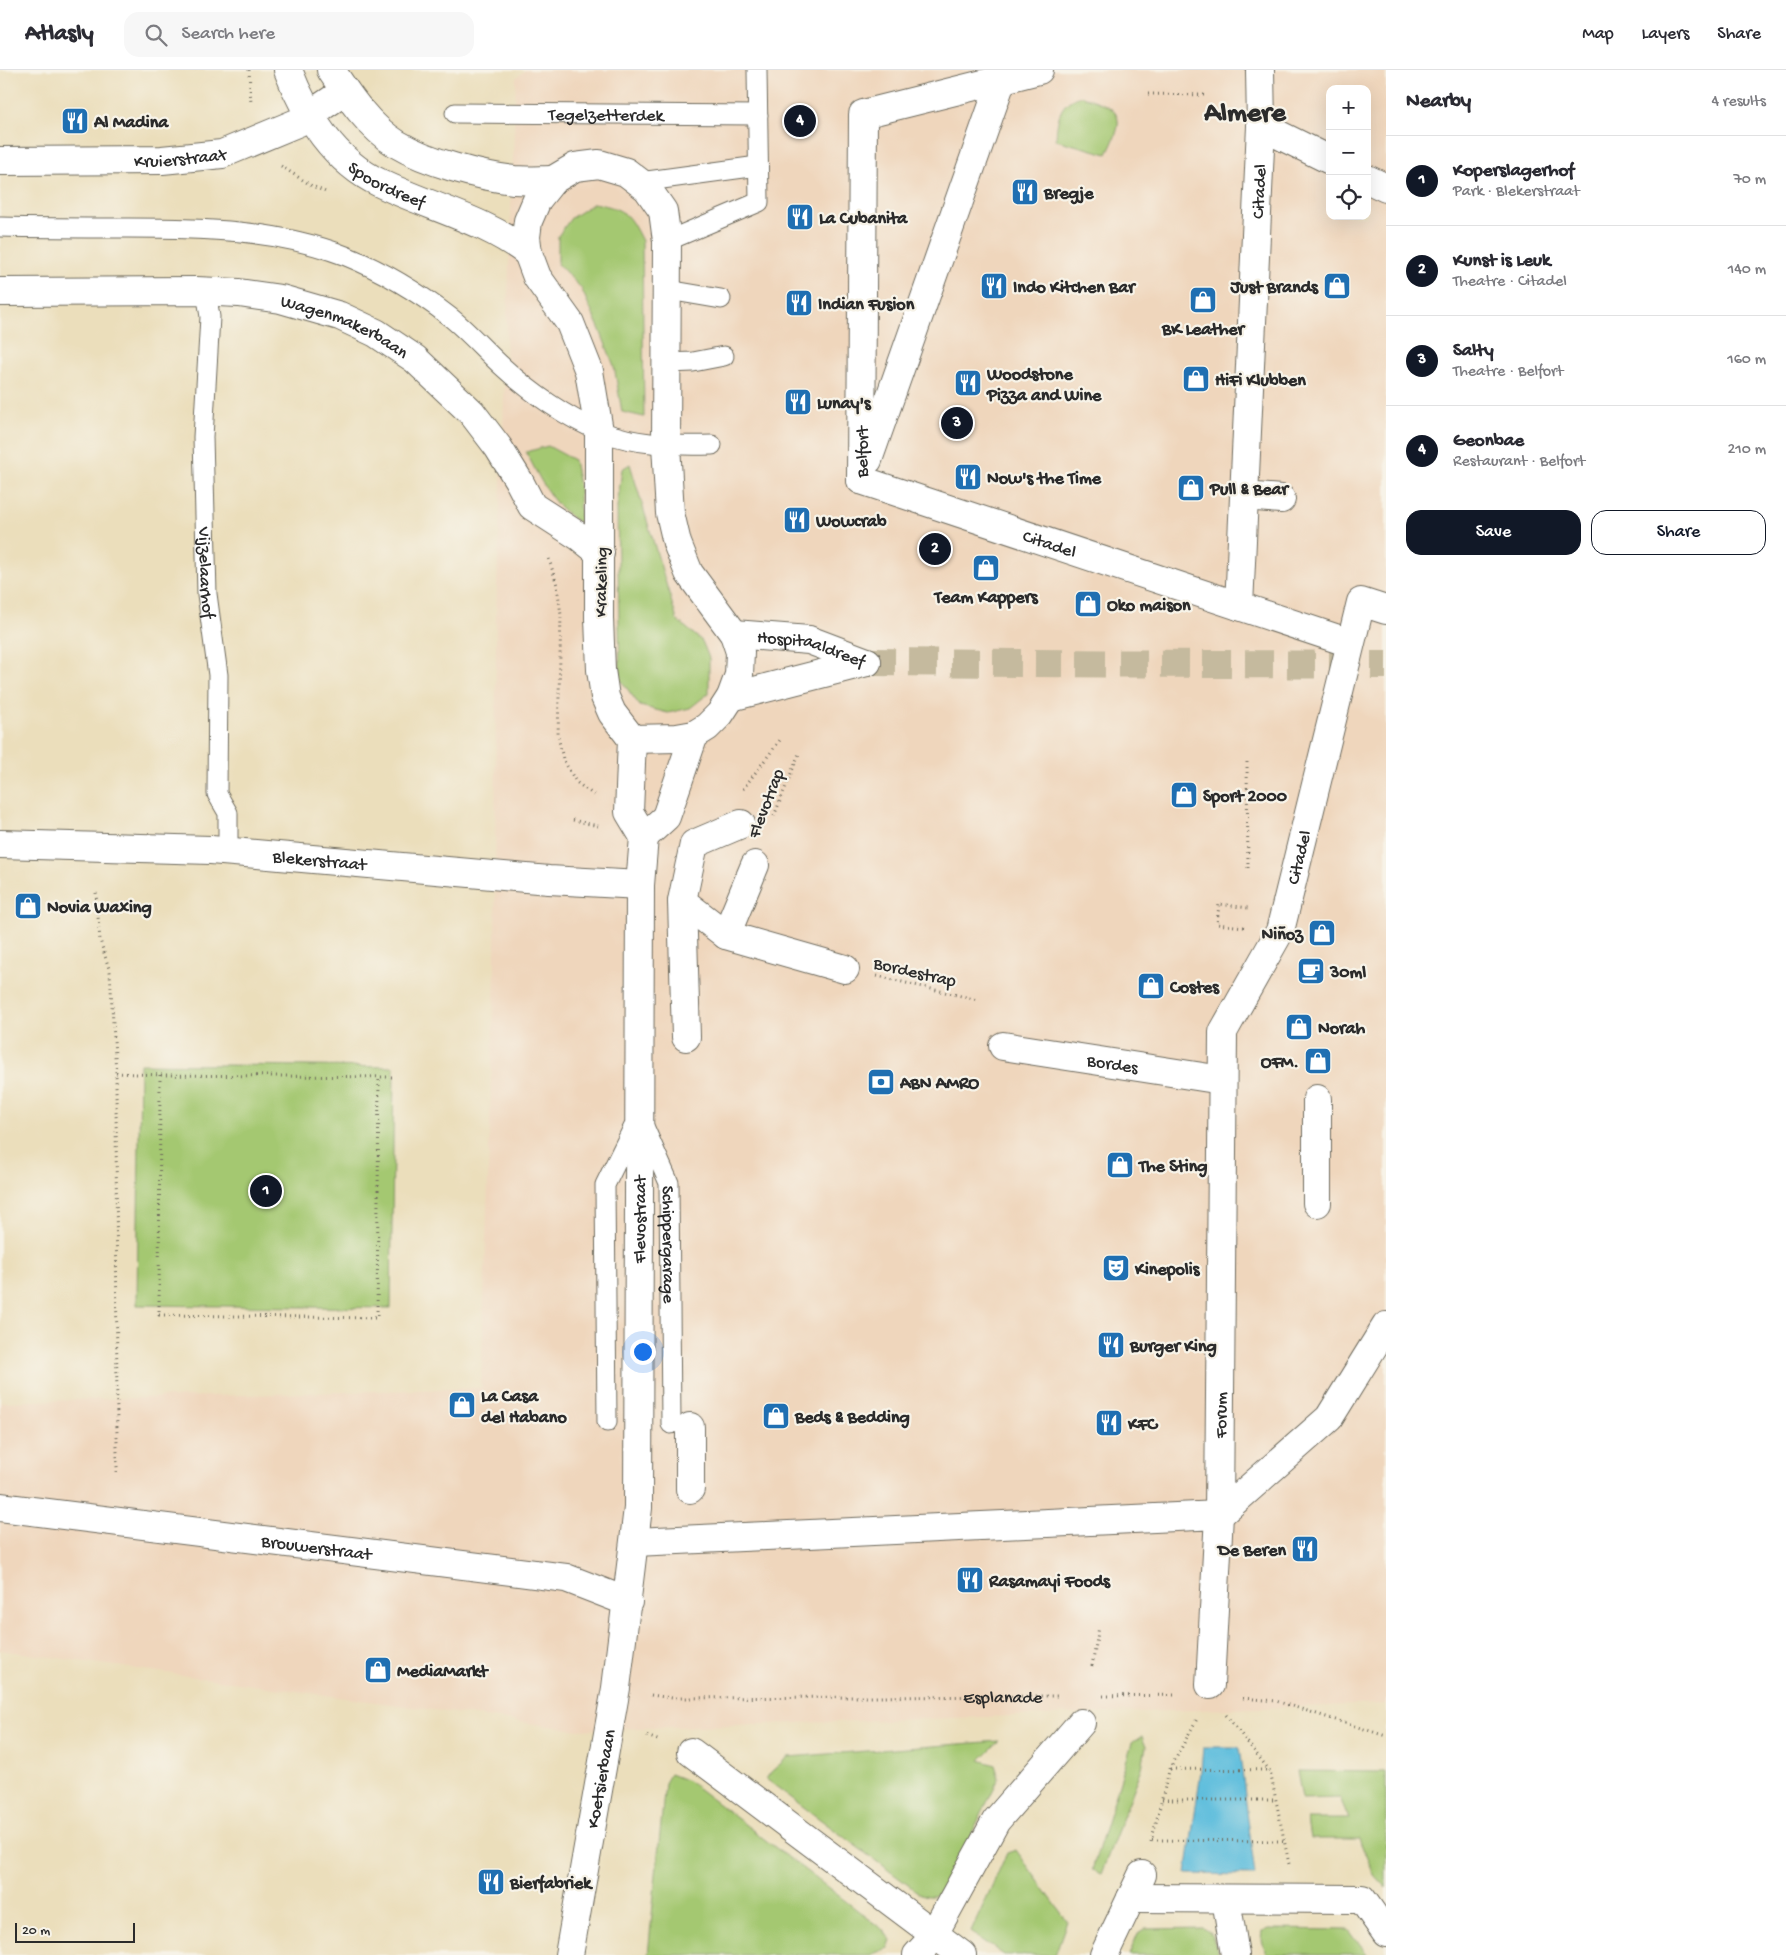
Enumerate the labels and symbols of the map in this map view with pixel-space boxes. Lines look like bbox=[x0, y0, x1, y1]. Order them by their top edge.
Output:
district label: Almere bbox=[1203, 98, 1287, 131]
pin: 4 bbox=[784, 102, 816, 140]
restaurant icon: Al Madina bbox=[60, 106, 90, 136]
street label: Tegelzetterdek bbox=[547, 106, 666, 127]
place label: Al Madina bbox=[93, 113, 169, 134]
street label: Kruierstraat bbox=[134, 145, 232, 173]
street label: Spoordreef bbox=[343, 158, 429, 215]
street label: Citadel bbox=[1249, 164, 1272, 219]
restaurant icon: Bregje bbox=[1010, 177, 1040, 207]
place label: Bregje bbox=[1043, 184, 1094, 205]
restaurant icon: La Cubanita bbox=[785, 202, 815, 232]
place label: La Cubanita bbox=[819, 209, 908, 230]
restaurant icon: Indo Kitchen Bar bbox=[979, 271, 1009, 301]
shop icon: Just Brands bbox=[1322, 271, 1352, 301]
place label: Indo Kitchen Bar bbox=[1013, 278, 1137, 299]
place label: Just Brands bbox=[1229, 278, 1319, 299]
shop icon: BK Leather bbox=[1188, 285, 1218, 315]
restaurant icon: Indian Fusion bbox=[784, 288, 814, 318]
street label: Wagenmakerbaan bbox=[278, 291, 412, 365]
place label: Indian Fusion bbox=[818, 295, 915, 316]
place label: BK Leather bbox=[1161, 320, 1247, 341]
shop icon: HiFi Klubben bbox=[1181, 364, 1211, 394]
place label: Woodstone Pizza and Wine bbox=[986, 365, 1102, 407]
restaurant icon: Woodstone Pizza and Wine bbox=[953, 368, 983, 398]
place label: HiFi Klubben bbox=[1215, 371, 1306, 392]
restaurant icon: Lunay's bbox=[783, 387, 813, 417]
place label: Lunay's bbox=[817, 394, 872, 415]
pin: 3 bbox=[941, 404, 973, 442]
street label: Belfort bbox=[853, 425, 874, 479]
restaurant icon: Now's the Time bbox=[953, 462, 983, 492]
place label: Now's the Time bbox=[987, 469, 1102, 490]
shop icon: Pull & Bear bbox=[1176, 473, 1206, 503]
place label: Pull & Bear bbox=[1209, 480, 1291, 501]
restaurant icon: Wowcrab bbox=[782, 505, 812, 535]
place label: Wowcrab bbox=[815, 512, 887, 533]
street label: Vijzelaarhof bbox=[192, 526, 218, 621]
street label: Citadel bbox=[1020, 527, 1078, 564]
pin: 2 bbox=[919, 530, 951, 568]
street label: Krakeling bbox=[591, 547, 614, 617]
shop icon: Team Kappers bbox=[971, 553, 1001, 583]
place label: Team Kappers bbox=[932, 588, 1039, 609]
shop icon: Oko maison bbox=[1073, 589, 1103, 619]
place label: Oko maison bbox=[1107, 596, 1191, 617]
street label: Hospitaaldreef bbox=[756, 628, 869, 674]
street label: Flevotrap bbox=[744, 766, 790, 842]
shop icon: Sport 2000 bbox=[1169, 780, 1199, 810]
place label: Sport 2000 bbox=[1203, 787, 1288, 808]
street label: Citadel bbox=[1284, 829, 1317, 887]
street label: Blekerstraat bbox=[271, 847, 369, 877]
shop icon: Novia Waxing bbox=[13, 891, 43, 921]
place label: Novia Waxing bbox=[47, 898, 152, 919]
shop icon: Niñoz bbox=[1307, 918, 1337, 948]
place label: Niñoz bbox=[1262, 925, 1304, 946]
street label: Bordestrap bbox=[870, 954, 958, 993]
cafe icon: 30ml bbox=[1296, 956, 1326, 986]
place label: 30ml bbox=[1329, 963, 1366, 984]
shop icon: Costes bbox=[1136, 971, 1166, 1001]
place label: Costes bbox=[1169, 978, 1220, 999]
shop icon: Norah bbox=[1284, 1012, 1314, 1042]
place label: Norah bbox=[1318, 1019, 1365, 1040]
shop icon: OFM. bbox=[1303, 1046, 1333, 1076]
street label: Bordes bbox=[1084, 1051, 1141, 1080]
place label: OFM. bbox=[1261, 1053, 1299, 1074]
bank icon: ABN AMRO bbox=[866, 1067, 896, 1097]
place label: ABN AMRO bbox=[899, 1074, 979, 1095]
shop icon: The Sting bbox=[1105, 1150, 1135, 1180]
place label: The Sting bbox=[1137, 1157, 1208, 1178]
pin: 1 bbox=[250, 1172, 282, 1210]
street label: Flevostraat bbox=[631, 1174, 652, 1264]
street label: Schippergarage bbox=[656, 1186, 678, 1304]
theatre icon: Kinepolis bbox=[1101, 1253, 1131, 1283]
place label: Kinepolis bbox=[1134, 1260, 1201, 1281]
restaurant icon: Burger King bbox=[1096, 1330, 1126, 1360]
place label: Burger King bbox=[1129, 1337, 1217, 1358]
your location bbox=[630, 1339, 656, 1365]
place label: La Casa del Habano bbox=[481, 1387, 567, 1429]
shop icon: La Casa del Habano bbox=[447, 1390, 477, 1420]
street label: Forum bbox=[1212, 1392, 1233, 1439]
shop icon: Beds & Bedding bbox=[761, 1401, 791, 1431]
place label: Beds & Bedding bbox=[794, 1408, 910, 1429]
restaurant icon: KFC bbox=[1094, 1408, 1124, 1438]
place label: KFC bbox=[1127, 1415, 1159, 1436]
street label: Brouwerstraat bbox=[259, 1532, 374, 1567]
restaurant icon: De Beren bbox=[1290, 1534, 1320, 1564]
place label: De Beren bbox=[1216, 1541, 1286, 1562]
restaurant icon: Rasamayi Foods bbox=[955, 1565, 985, 1595]
place label: Rasamayi Foods bbox=[988, 1572, 1111, 1593]
shop icon: MediaMarkt bbox=[363, 1655, 393, 1685]
place label: MediaMarkt bbox=[397, 1662, 489, 1683]
street label: Esplanade bbox=[963, 1688, 1043, 1709]
street label: Koetsierbaan bbox=[583, 1728, 622, 1830]
restaurant icon: Bierfabriek bbox=[476, 1867, 506, 1897]
place label: Bierfabriek bbox=[509, 1874, 593, 1895]
scale bar bbox=[15, 1920, 135, 1943]

